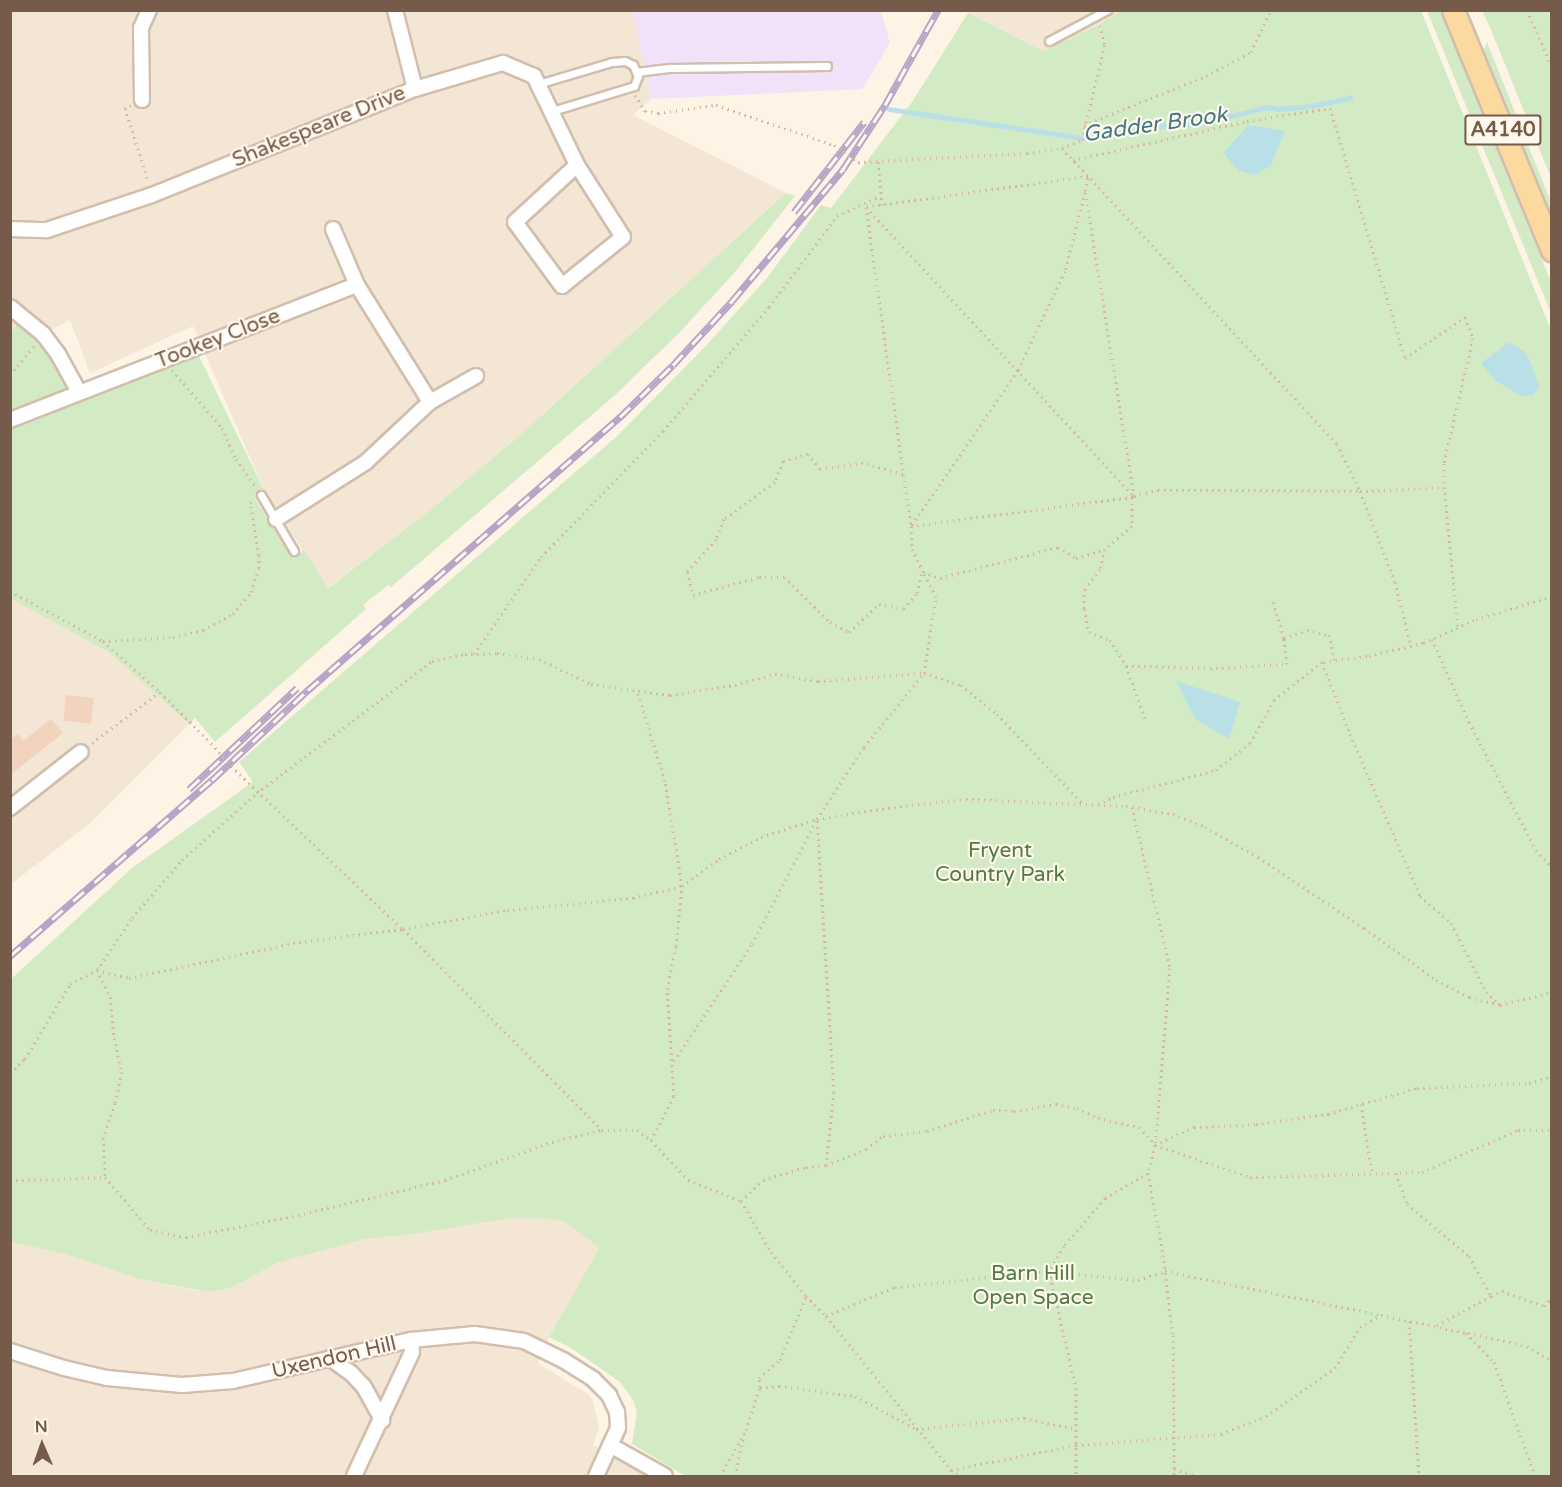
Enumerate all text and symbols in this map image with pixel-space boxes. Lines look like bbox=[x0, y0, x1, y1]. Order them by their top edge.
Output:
street label: Shakespeare Drive bbox=[229, 81, 409, 173]
water label: Gadder Brook bbox=[1081, 102, 1229, 148]
road number: A4140 bbox=[1464, 113, 1542, 147]
street label: Tookey Close bbox=[152, 304, 284, 374]
park label: Fryent Country Park bbox=[935, 838, 1065, 888]
park label: Barn Hill Open Space bbox=[972, 1261, 1094, 1311]
street label: Uxendon Hill bbox=[269, 1331, 399, 1385]
north arrow bbox=[12, 1415, 72, 1475]
text: N bbox=[35, 1417, 48, 1437]

